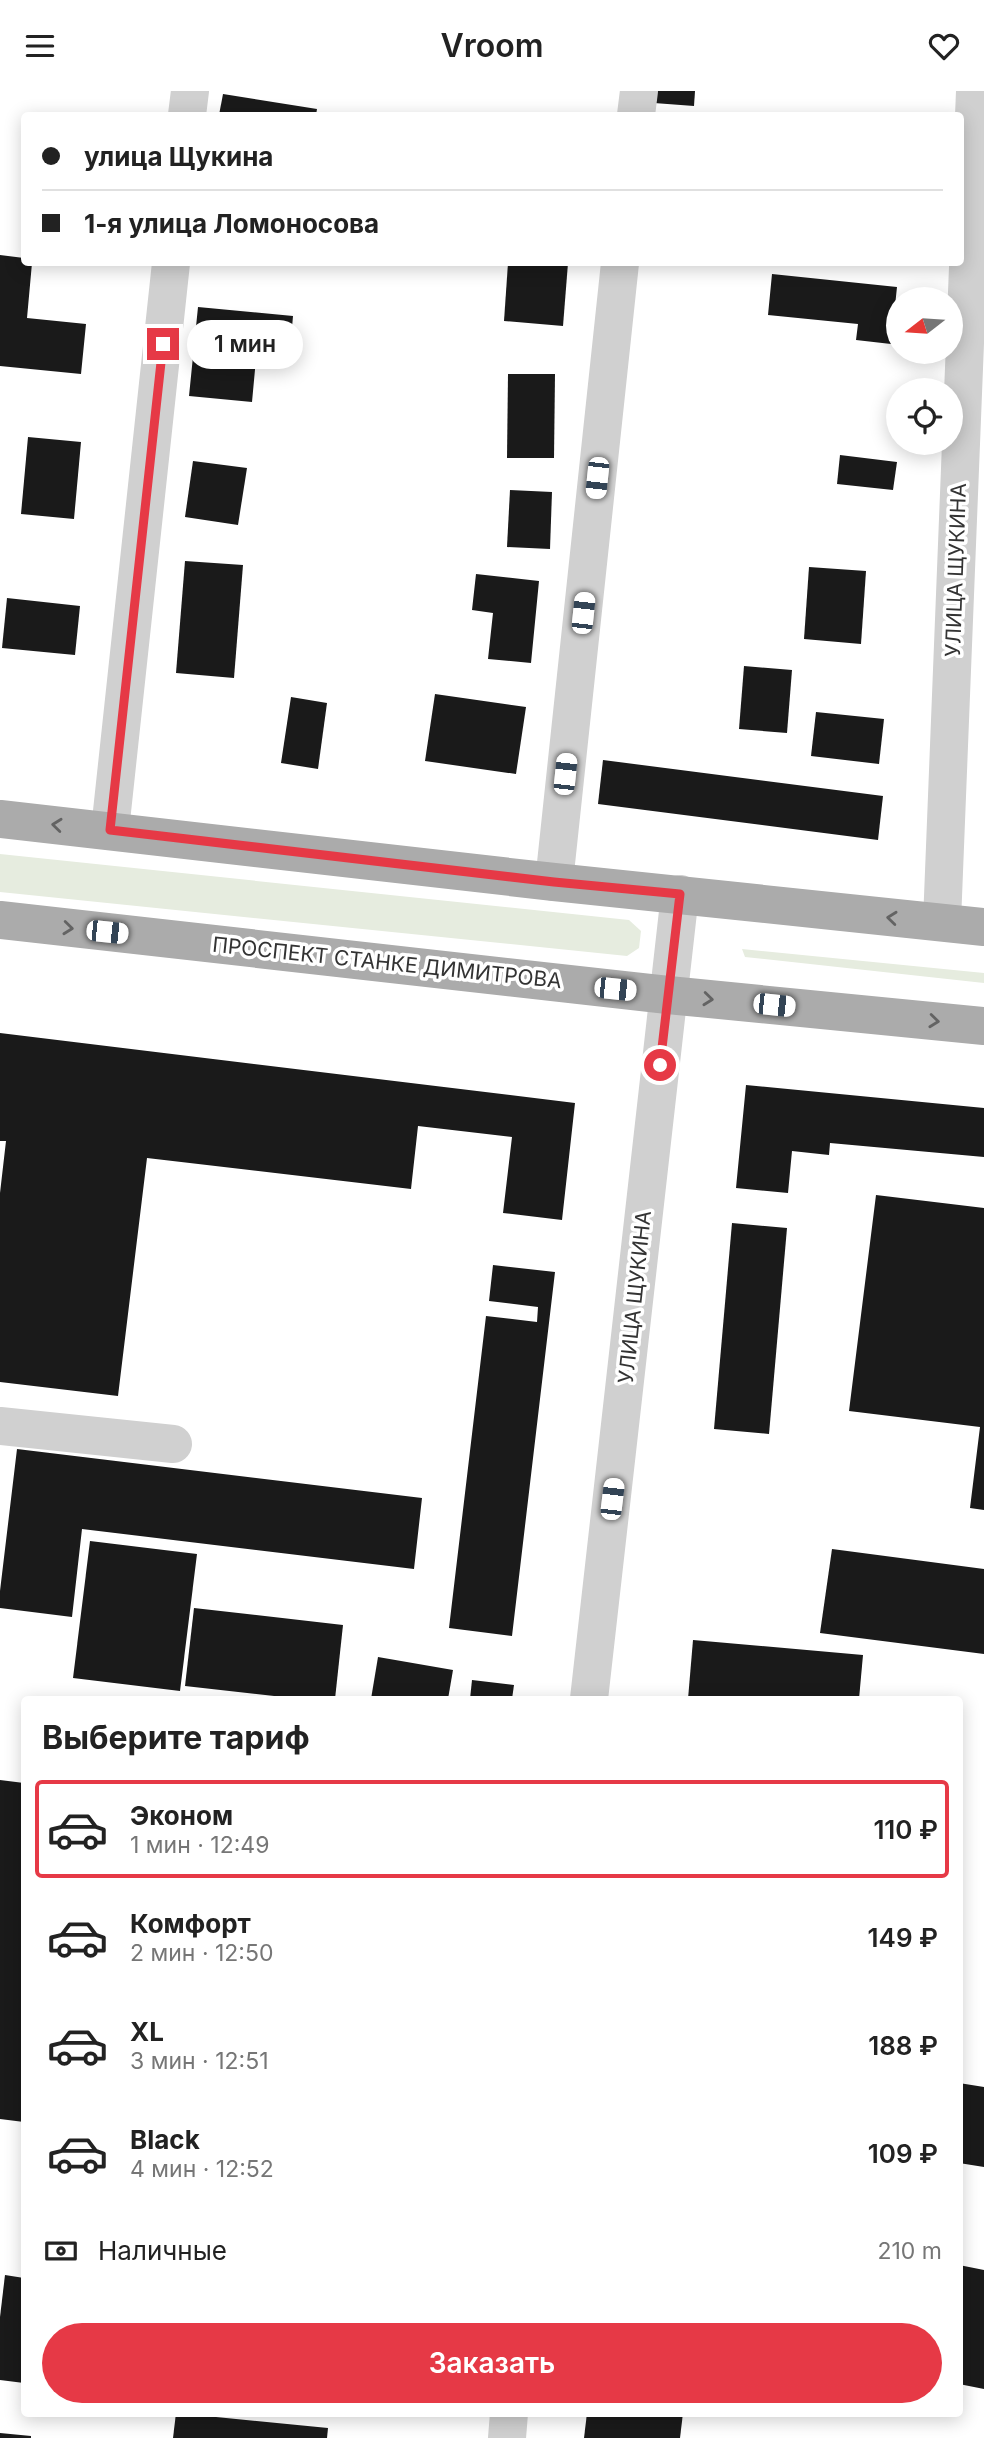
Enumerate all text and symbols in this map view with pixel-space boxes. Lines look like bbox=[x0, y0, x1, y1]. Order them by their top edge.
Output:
text: Vroom bbox=[440, 26, 544, 65]
icon: menu bbox=[21, 27, 59, 65]
icon: heart bbox=[925, 27, 963, 65]
text: улица Щукина bbox=[84, 141, 273, 172]
text: 1-я улица Ломоносова bbox=[84, 208, 379, 239]
north arrow bbox=[886, 287, 962, 364]
map controls bbox=[886, 287, 963, 455]
callout: 1 мин bbox=[188, 320, 303, 369]
route end bbox=[147, 328, 179, 360]
text: 1 мин bbox=[214, 330, 276, 358]
button: locate bbox=[886, 378, 963, 455]
car bbox=[585, 456, 610, 500]
street label: УЛИЦА ЩУКИНА bbox=[940, 483, 971, 657]
car bbox=[571, 591, 596, 635]
car bbox=[553, 752, 578, 796]
one-way arrow bbox=[51, 818, 62, 833]
one-way arrow bbox=[886, 910, 898, 925]
car bbox=[86, 919, 129, 945]
one-way arrow bbox=[62, 920, 74, 935]
street label: ПРОСПЕКТ СТАНКЕ ДИМИТРОВА bbox=[211, 932, 563, 993]
car bbox=[594, 976, 637, 1002]
one-way arrow bbox=[702, 991, 714, 1006]
car bbox=[753, 992, 796, 1018]
one-way arrow bbox=[928, 1014, 940, 1029]
route start bbox=[644, 1049, 676, 1081]
street label: УЛИЦА ЩУКИНА bbox=[613, 1209, 656, 1385]
car bbox=[600, 1477, 625, 1521]
text: Выберите тариф bbox=[42, 1718, 310, 1757]
icon: car bbox=[46, 1798, 109, 1861]
text: Эконом bbox=[130, 1800, 233, 1831]
text: 110 ₽ bbox=[873, 1814, 938, 1845]
text: 1 мин · 12:49 bbox=[130, 1831, 269, 1859]
icon: car bbox=[46, 1906, 109, 1969]
text: Комфорт bbox=[130, 1908, 251, 1939]
text: 149 ₽ bbox=[868, 1922, 938, 1953]
text: 2 мин · 12:50 bbox=[130, 1939, 273, 1967]
icon: car bbox=[46, 2014, 109, 2077]
text: XL bbox=[130, 2016, 164, 2047]
text: 188 ₽ bbox=[868, 2030, 938, 2061]
text: 3 мин · 12:51 bbox=[130, 2047, 269, 2075]
icon: car bbox=[46, 2122, 109, 2185]
text: Black bbox=[130, 2124, 200, 2155]
text: 109 ₽ bbox=[868, 2138, 938, 2169]
text: 4 мин · 12:52 bbox=[130, 2155, 274, 2183]
icon: cash bbox=[42, 2232, 80, 2270]
text: Наличные bbox=[98, 2235, 227, 2266]
text: 210 m bbox=[877, 2237, 942, 2265]
button: Заказать bbox=[42, 2323, 942, 2403]

